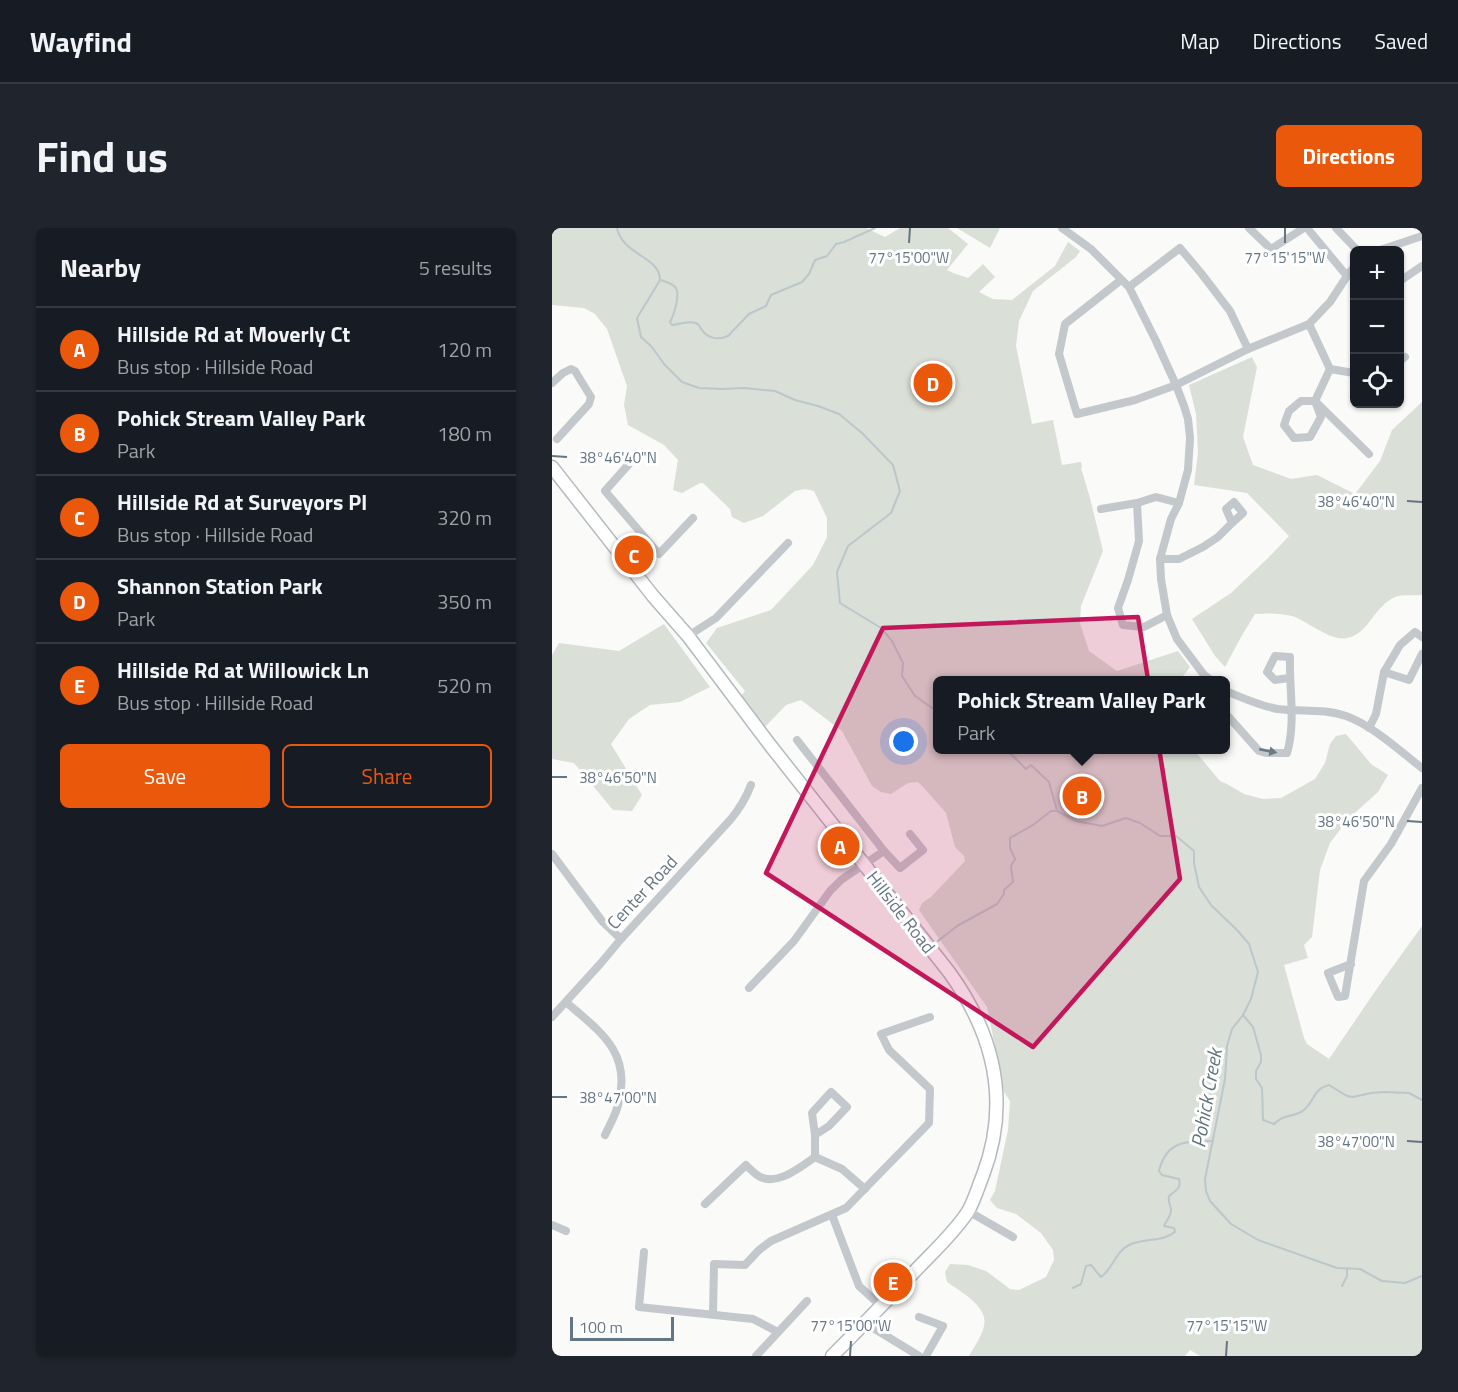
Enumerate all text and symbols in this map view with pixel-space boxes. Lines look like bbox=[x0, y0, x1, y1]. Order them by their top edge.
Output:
text: Wayfind bbox=[30, 20, 132, 63]
text: Map bbox=[1180, 25, 1220, 57]
text: Directions bbox=[1253, 25, 1342, 57]
text: Saved bbox=[1375, 25, 1428, 57]
text: Find us bbox=[36, 124, 168, 188]
button: Directions bbox=[1276, 125, 1422, 187]
text: 77°15'00"W bbox=[869, 246, 949, 269]
text: 77°15'15"W bbox=[1245, 246, 1325, 269]
map controls bbox=[1350, 246, 1404, 408]
button: + bbox=[1350, 246, 1404, 300]
text: Nearby bbox=[60, 248, 141, 287]
text: 5 results bbox=[419, 252, 492, 283]
button: − bbox=[1350, 300, 1404, 354]
text: Hillside Rd at Moverly Ct bbox=[117, 317, 350, 351]
text: A bbox=[73, 334, 86, 365]
text: 120 m bbox=[437, 334, 492, 365]
text: Bus stop · Hillside Road bbox=[117, 351, 313, 382]
button: locate bbox=[1350, 354, 1404, 408]
pin: D bbox=[914, 360, 952, 406]
text: Pohick Stream Valley Park bbox=[117, 401, 366, 435]
text: B bbox=[73, 418, 86, 449]
text: 180 m bbox=[437, 418, 492, 449]
text: Park bbox=[117, 435, 155, 466]
text: 38°46'40"N bbox=[579, 446, 657, 469]
text: Hillside Rd at Surveyors Pl bbox=[117, 485, 367, 519]
text: 38°46'40"N bbox=[1317, 490, 1395, 513]
text: C bbox=[74, 502, 85, 533]
text: 320 m bbox=[437, 502, 492, 533]
text: Bus stop · Hillside Road bbox=[117, 519, 313, 550]
pin: C bbox=[614, 532, 653, 578]
text: Shannon Station Park bbox=[117, 569, 323, 603]
text: D bbox=[73, 586, 86, 617]
text: 350 m bbox=[437, 586, 492, 617]
text: Park bbox=[117, 603, 155, 634]
text: Hillside Rd at Willowick Ln bbox=[117, 653, 369, 687]
text: E bbox=[74, 670, 85, 701]
text: 520 m bbox=[437, 670, 492, 701]
popup bbox=[933, 676, 1230, 754]
text: Pohick Stream Valley Park bbox=[957, 683, 1206, 717]
text: Bus stop · Hillside Road bbox=[117, 687, 313, 718]
text: Park bbox=[957, 717, 995, 748]
your location bbox=[889, 727, 918, 756]
button: Save bbox=[60, 744, 270, 808]
button: Share bbox=[282, 744, 492, 808]
one-way arrow bbox=[1259, 747, 1277, 757]
text: 38°46'50"N bbox=[579, 766, 657, 789]
pin: B bbox=[1062, 774, 1102, 818]
text: 38°46'50"N bbox=[1317, 810, 1395, 833]
pin: A bbox=[820, 824, 860, 868]
street label: Center Road bbox=[600, 849, 684, 935]
street label: Hillside Road bbox=[860, 865, 942, 959]
water label: Pohick Creek bbox=[1182, 1044, 1230, 1150]
text: 38°47'00"N bbox=[579, 1086, 657, 1109]
text: 38°47'00"N bbox=[1317, 1130, 1395, 1153]
pin: E bbox=[874, 1260, 912, 1304]
scale bar bbox=[570, 1314, 674, 1342]
text: 77°15'00"W bbox=[811, 1314, 891, 1337]
text: 77°15'15"W bbox=[1187, 1314, 1267, 1337]
text: 100 m bbox=[579, 1315, 623, 1339]

